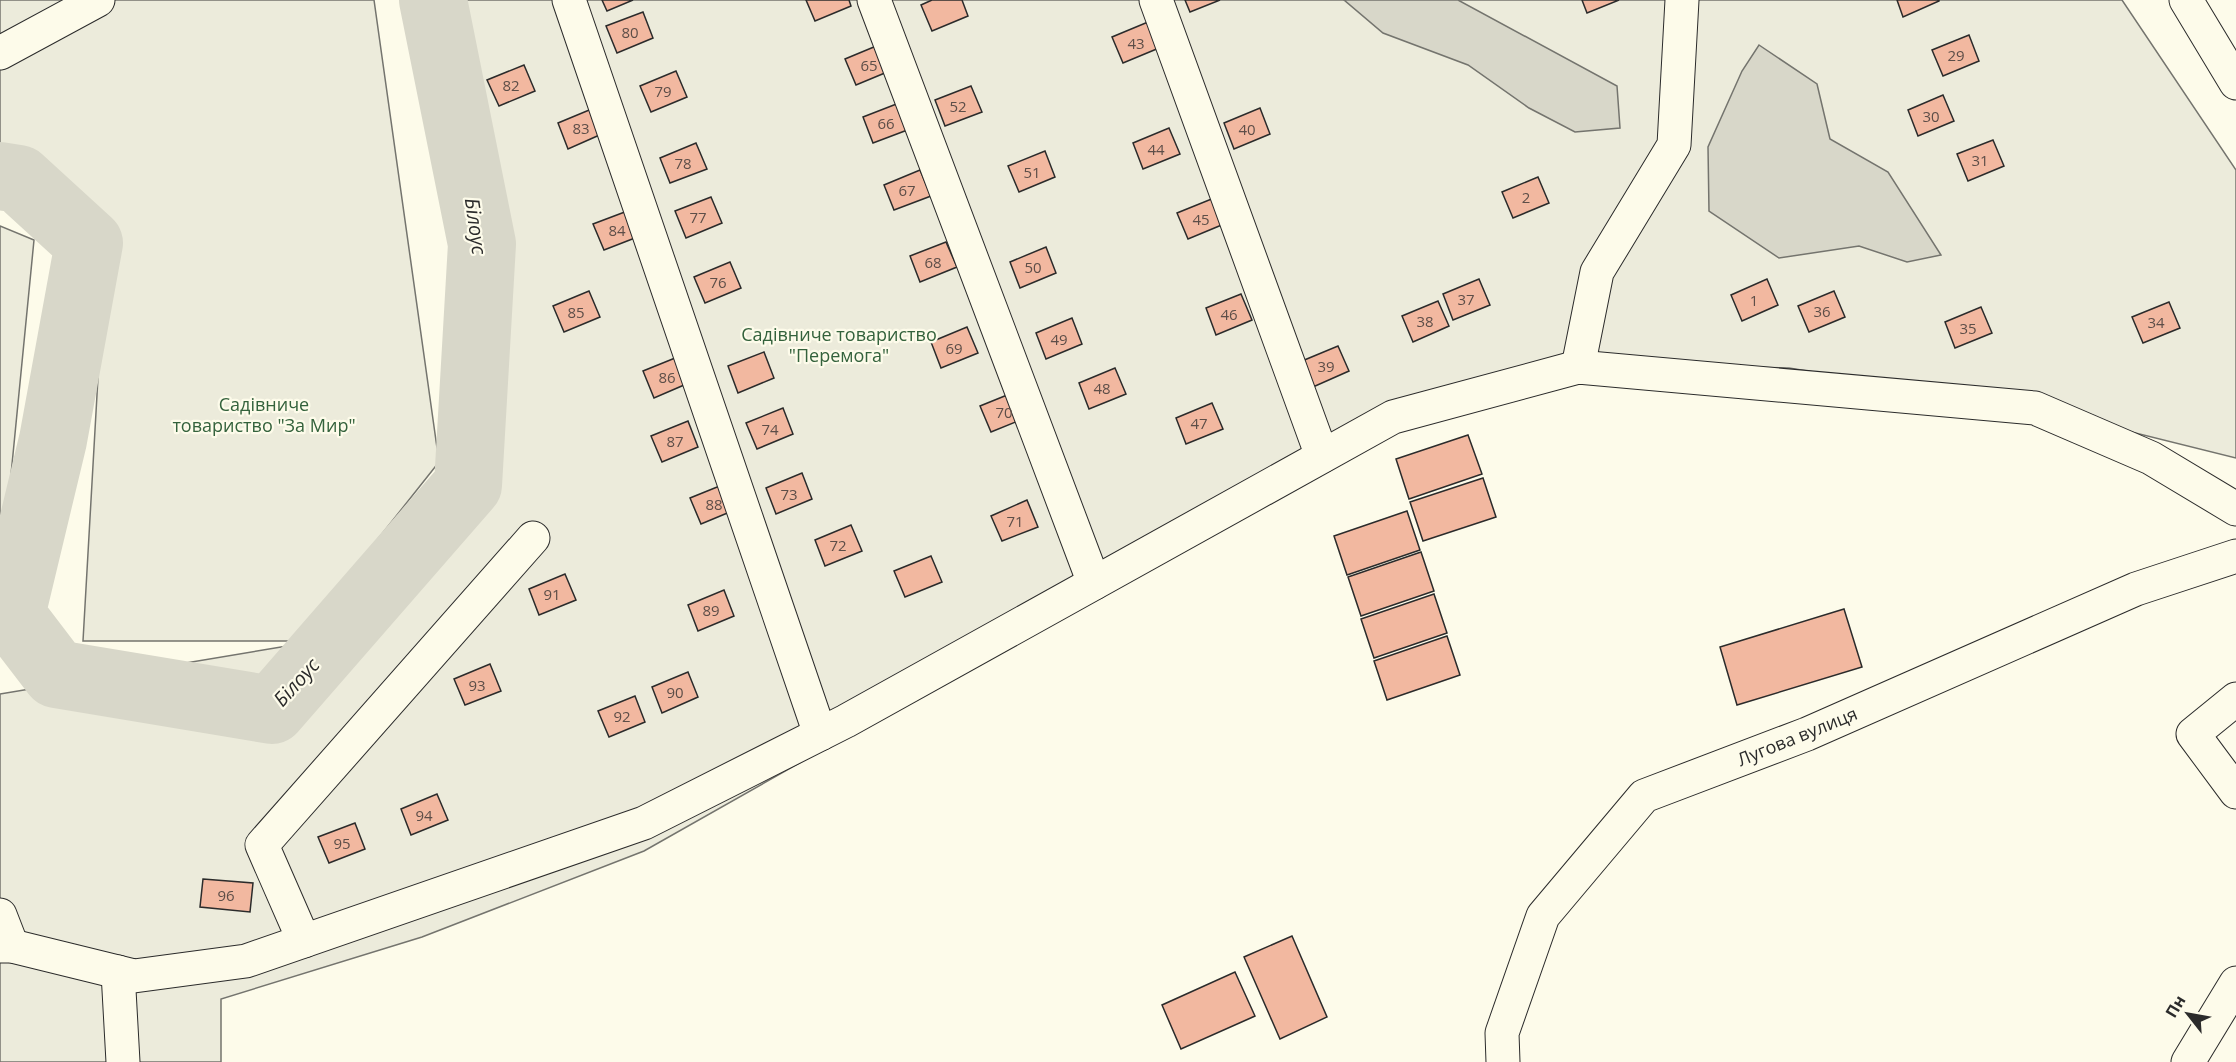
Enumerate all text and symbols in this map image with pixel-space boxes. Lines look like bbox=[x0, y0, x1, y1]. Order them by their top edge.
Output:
house number: 80 bbox=[621, 22, 639, 42]
house number: 43 bbox=[1127, 33, 1145, 53]
house number: 29 bbox=[1947, 45, 1965, 65]
house number: 65 bbox=[860, 55, 878, 75]
house number: 82 bbox=[502, 75, 520, 95]
house number: 79 bbox=[654, 81, 672, 101]
house number: 52 bbox=[949, 96, 967, 116]
house number: 30 bbox=[1922, 106, 1940, 126]
house number: 66 bbox=[877, 113, 895, 133]
house number: 83 bbox=[572, 118, 590, 138]
house number: 40 bbox=[1238, 119, 1256, 139]
house number: 44 bbox=[1147, 139, 1165, 159]
house number: 31 bbox=[1971, 150, 1989, 170]
house number: 78 bbox=[674, 153, 692, 173]
house number: 51 bbox=[1023, 162, 1041, 182]
house number: 67 bbox=[898, 180, 916, 200]
house number: 2 bbox=[1522, 187, 1530, 207]
water label: Білоус bbox=[459, 196, 493, 257]
house number: 77 bbox=[689, 207, 707, 227]
house number: 45 bbox=[1192, 209, 1210, 229]
house number: 84 bbox=[608, 220, 626, 240]
house number: 68 bbox=[924, 252, 942, 272]
house number: 50 bbox=[1024, 257, 1042, 277]
house number: 76 bbox=[709, 272, 727, 292]
house number: 37 bbox=[1457, 289, 1475, 309]
house number: 1 bbox=[1750, 290, 1758, 310]
house number: 36 bbox=[1813, 301, 1831, 321]
house number: 85 bbox=[567, 302, 585, 322]
house number: 46 bbox=[1220, 304, 1238, 324]
house number: 38 bbox=[1416, 311, 1434, 331]
house number: 34 bbox=[2147, 312, 2165, 332]
house number: 35 bbox=[1959, 318, 1977, 338]
park label: Садівниче товариство "Перемога" bbox=[741, 322, 937, 367]
house number: 49 bbox=[1050, 329, 1068, 349]
house number: 69 bbox=[945, 338, 963, 358]
house number: 39 bbox=[1317, 356, 1335, 376]
house number: 86 bbox=[658, 367, 676, 387]
house number: 48 bbox=[1093, 378, 1111, 398]
park label: Садівниче товариство "За Мир" bbox=[172, 392, 356, 437]
house number: 70 bbox=[995, 402, 1013, 422]
house number: 47 bbox=[1190, 413, 1208, 433]
house number: 74 bbox=[761, 419, 779, 439]
house number: 87 bbox=[666, 431, 684, 451]
house number: 73 bbox=[780, 484, 798, 504]
house number: 88 bbox=[705, 494, 723, 514]
house number: 71 bbox=[1006, 511, 1024, 531]
house number: 72 bbox=[829, 535, 847, 555]
house number: 91 bbox=[543, 584, 561, 604]
house number: 89 bbox=[702, 600, 720, 620]
water label: Білоус bbox=[267, 651, 326, 712]
house number: 93 bbox=[468, 675, 486, 695]
house number: 90 bbox=[666, 682, 684, 702]
street label: Лугова вулиця bbox=[1733, 701, 1861, 771]
house number: 92 bbox=[613, 706, 631, 726]
house number: 94 bbox=[415, 805, 433, 825]
house number: 95 bbox=[333, 833, 351, 853]
house number: 96 bbox=[217, 885, 235, 905]
north arrow bbox=[2158, 984, 2218, 1044]
text: Пн bbox=[2160, 991, 2190, 1022]

